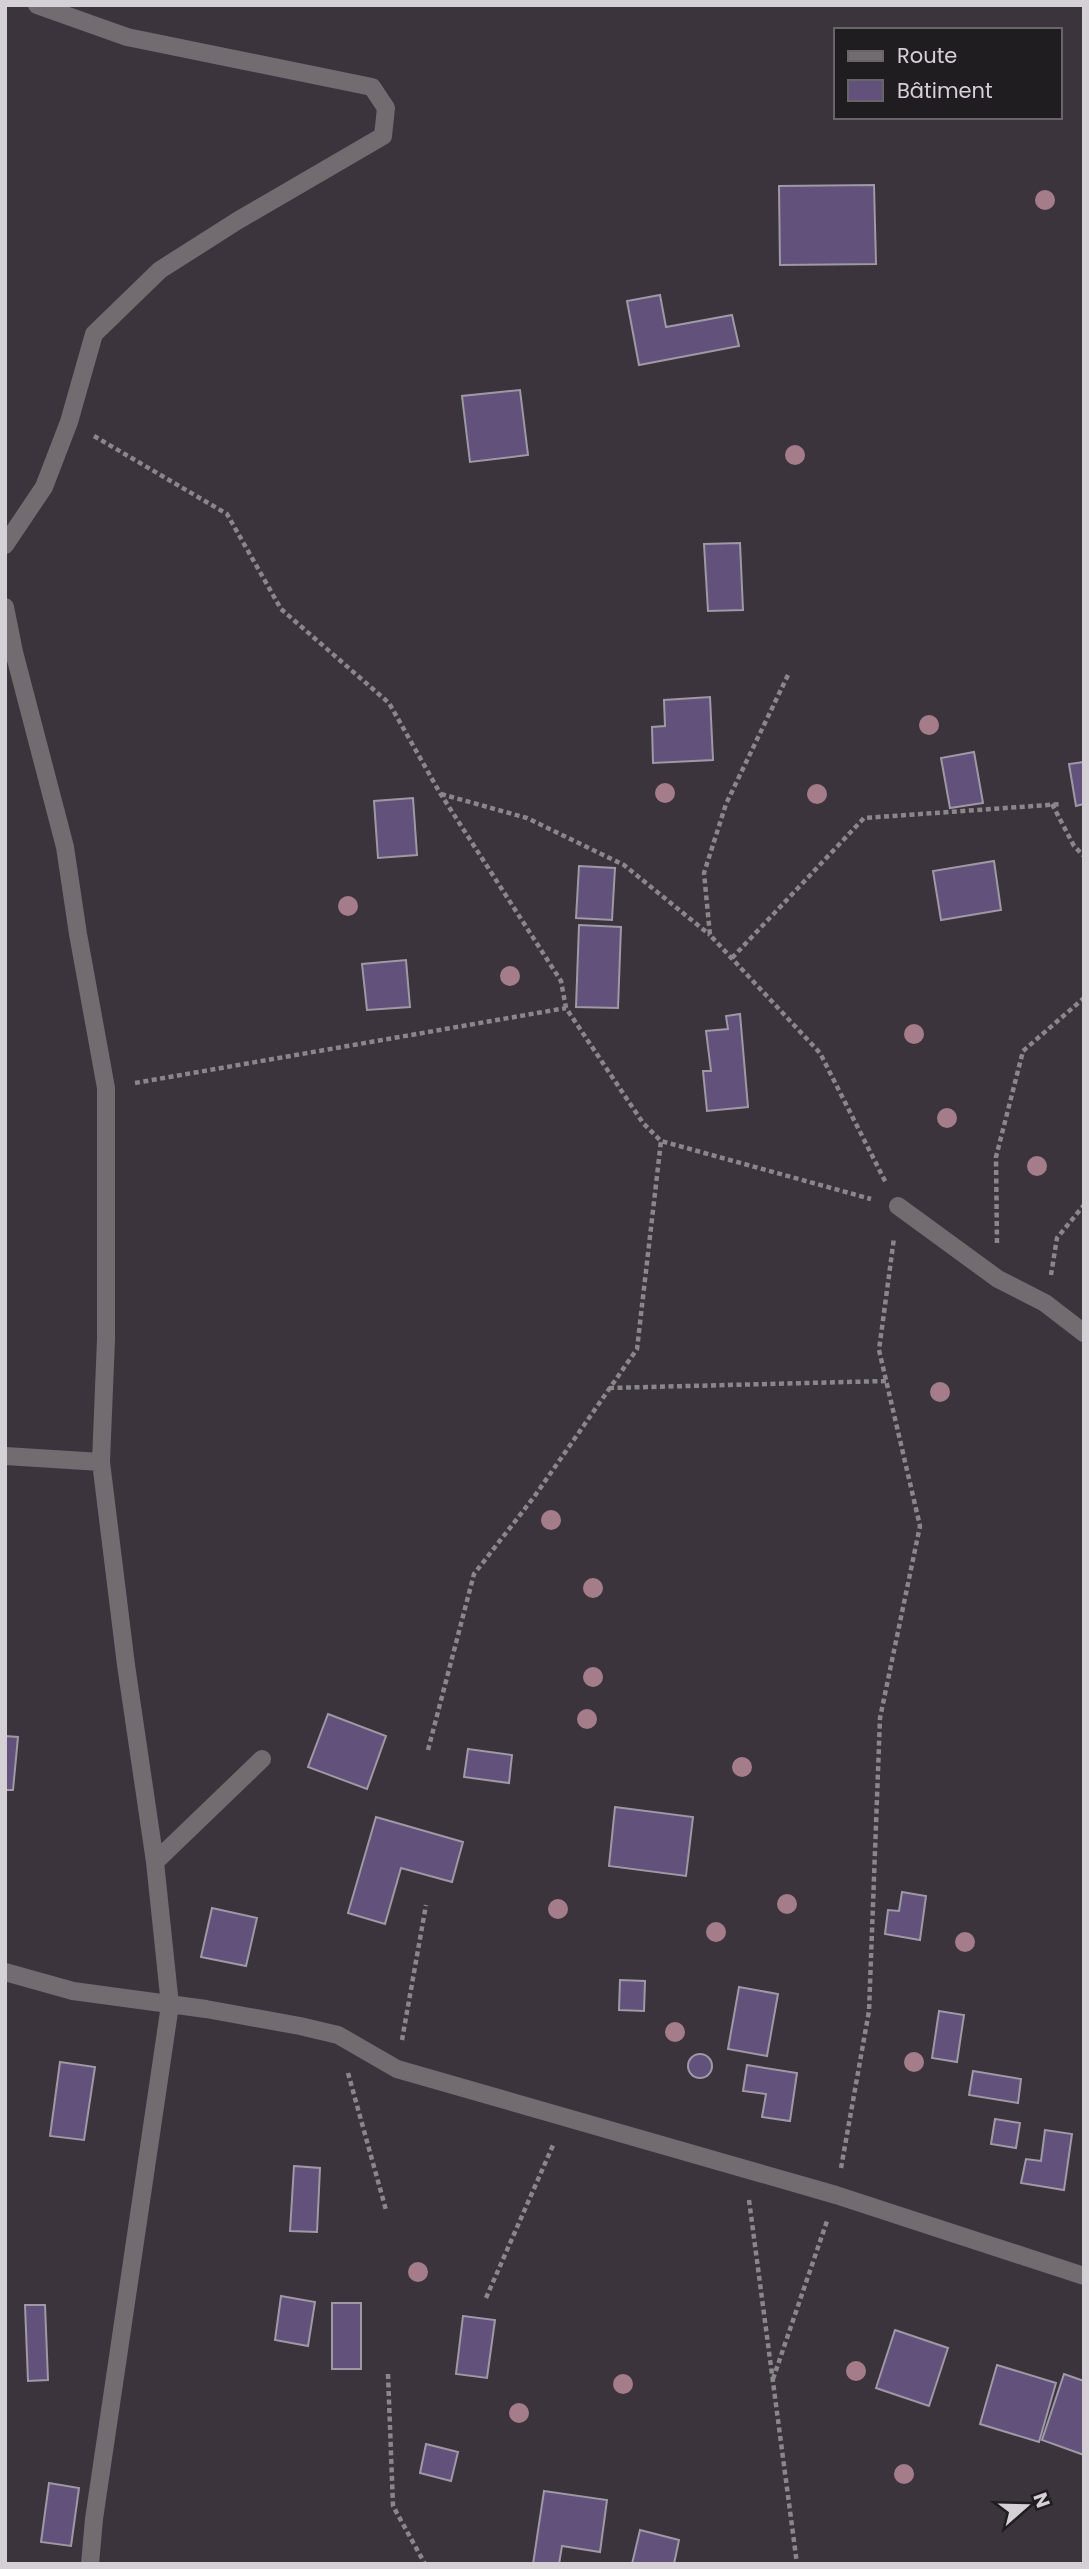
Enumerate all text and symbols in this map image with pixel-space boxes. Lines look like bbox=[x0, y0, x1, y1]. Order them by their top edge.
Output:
legend bbox=[834, 28, 1061, 119]
text: Route bbox=[897, 41, 957, 70]
text: Bâtiment bbox=[897, 76, 993, 105]
north arrow bbox=[991, 2471, 1061, 2541]
text: N bbox=[1026, 2489, 1057, 2512]

